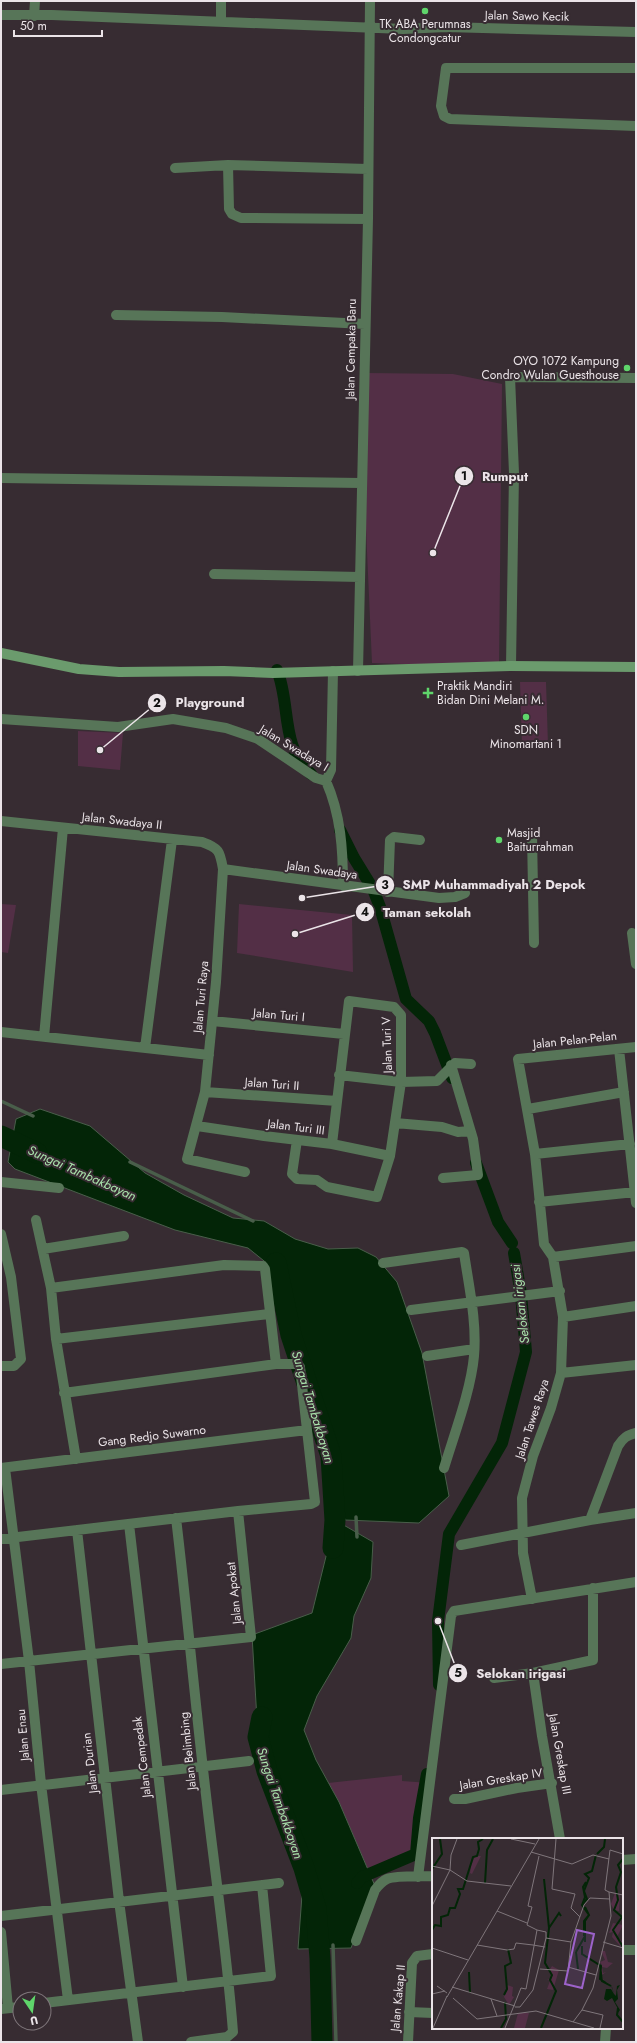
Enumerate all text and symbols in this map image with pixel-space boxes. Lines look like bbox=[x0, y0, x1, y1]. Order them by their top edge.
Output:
marker: TK ABA Perumnas Condongcatur bbox=[420, 6, 430, 16]
street label: Jalan Sawo Kecik bbox=[483, 6, 570, 26]
scale bar bbox=[14, 12, 102, 38]
place label: TK ABA Perumnas Condongcatur bbox=[380, 15, 471, 47]
text: 50 m bbox=[20, 17, 47, 35]
street label: Jalan Cempaka Baru bbox=[341, 298, 361, 402]
place label: OYO 1072 Kampung Condro Wulan Guesthouse bbox=[482, 352, 619, 384]
marker: OYO 1072 Kampung Condro Wulan Guesthouse bbox=[622, 363, 632, 373]
callout: Rumput bbox=[454, 463, 536, 488]
text: 1 bbox=[461, 467, 467, 485]
text: Rumput bbox=[482, 467, 529, 486]
place label: Praktik Mandiri Bidan Dini Melani M. bbox=[437, 677, 544, 709]
marker: Praktik Mandiri Bidan Dini Melani M. bbox=[422, 687, 434, 699]
callout: Playground bbox=[147, 690, 252, 715]
text: Playground bbox=[176, 693, 244, 712]
text: 2 bbox=[153, 694, 161, 712]
marker: SDN Minomartani 1 bbox=[521, 712, 531, 722]
street label: Jalan Swadaya I bbox=[254, 719, 332, 776]
place label: SDN Minomartani 1 bbox=[490, 721, 562, 753]
street label: Jalan Swadaya II bbox=[79, 808, 163, 834]
place label: Masjid Baiturrahman bbox=[507, 824, 574, 856]
marker: Masjid Baiturrahman bbox=[494, 835, 504, 845]
street label: Jalan Swadaya bbox=[284, 856, 359, 884]
callout: SMP Muhammadiyah 2 Depok bbox=[375, 872, 593, 897]
text: SMP Muhammadiyah 2 Depok bbox=[403, 875, 586, 894]
text: 3 bbox=[381, 876, 389, 894]
callout: Taman sekolah bbox=[355, 899, 479, 924]
text: 4 bbox=[361, 903, 369, 921]
text: Taman sekolah bbox=[383, 903, 471, 922]
street label: Jalan Turi Raya bbox=[189, 960, 213, 1036]
street label: Jalan Turi I bbox=[250, 1004, 306, 1026]
street label: Jalan Turi V bbox=[377, 1016, 397, 1076]
street label: Jalan Pelan-Pelan bbox=[530, 1027, 618, 1054]
street label: Jalan Turi II bbox=[242, 1073, 300, 1095]
street label: Jalan Turi III bbox=[264, 1114, 326, 1139]
water label: Sungai Tambakbayan bbox=[25, 1141, 140, 1206]
water label: Selokan irigasi bbox=[506, 1262, 534, 1345]
water label: Sungai Tambakbayan bbox=[287, 1348, 339, 1466]
street label: Jalan Tawes Raya bbox=[510, 1376, 553, 1463]
street label: Gang Redjo Suwarno bbox=[97, 1420, 207, 1452]
street label: Jalan Apokat bbox=[222, 1561, 246, 1627]
callout: Selokan irigasi bbox=[448, 1661, 574, 1686]
text: 5 bbox=[454, 1664, 462, 1682]
text: Selokan irigasi bbox=[476, 1664, 566, 1683]
street label: Jalan Enau bbox=[12, 1708, 34, 1764]
street label: Jalan Greskap III bbox=[544, 1710, 576, 1796]
street label: Jalan Belimbing bbox=[175, 1711, 201, 1793]
street label: Jalan Cempedak bbox=[128, 1715, 156, 1801]
street label: Jalan Durian bbox=[77, 1732, 103, 1796]
water label: Sungai Tambakbayan bbox=[252, 1745, 308, 1862]
street label: Jalan Greskap IV bbox=[456, 1764, 544, 1795]
inset map bbox=[432, 1838, 623, 2029]
street label: Jalan Kakap II bbox=[386, 1964, 410, 2034]
north arrow bbox=[12, 1991, 52, 2031]
text: U bbox=[29, 2012, 40, 2029]

